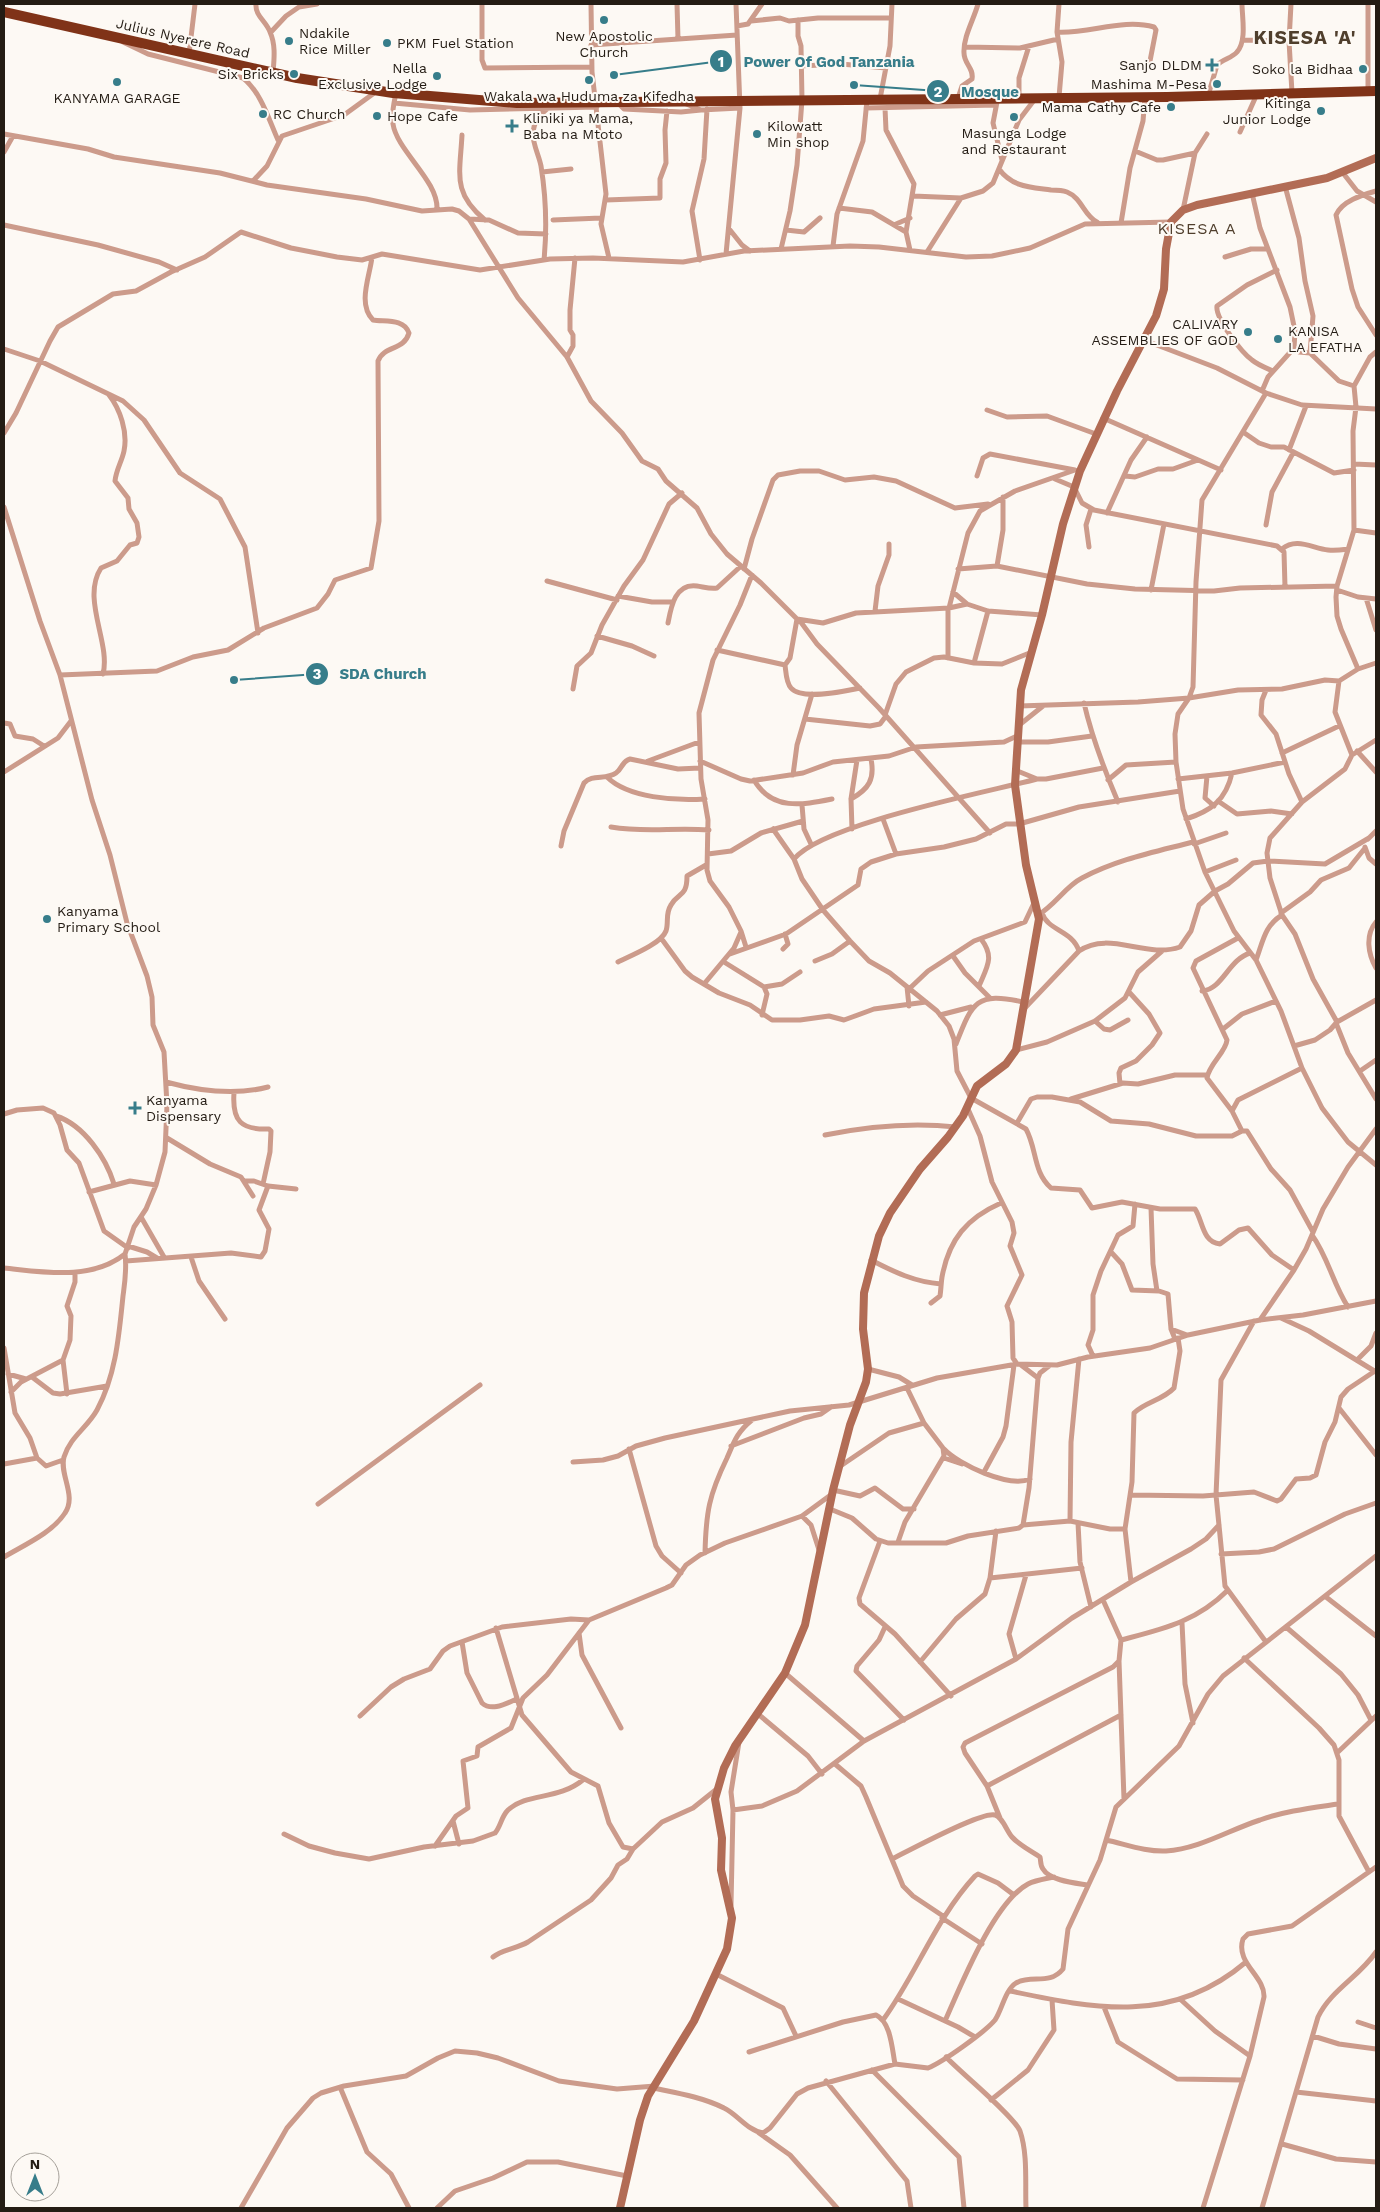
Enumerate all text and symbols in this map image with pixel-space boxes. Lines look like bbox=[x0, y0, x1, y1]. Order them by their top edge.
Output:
marker: New Apostolic Church bbox=[598, 14, 610, 26]
street label: Julius Nyerere Road bbox=[115, 15, 251, 61]
place label: Ndakile Rice Miller bbox=[299, 25, 371, 57]
district label: KISESA 'A' bbox=[1253, 26, 1357, 49]
place label: New Apostolic Church bbox=[555, 28, 653, 60]
marker: Ndakile Rice Miller bbox=[283, 35, 295, 47]
place label: PKM Fuel Station bbox=[397, 35, 514, 51]
marker: PKM Fuel Station bbox=[381, 37, 393, 49]
callout: Power Of God Tanzania bbox=[708, 46, 925, 76]
text: 1 bbox=[718, 53, 724, 71]
text: Power Of God Tanzania bbox=[744, 53, 915, 71]
place label: Sanjo DLDM bbox=[1119, 57, 1202, 73]
marker: Sanjo DLDM bbox=[1206, 59, 1218, 71]
place label: Nella Exclusive Lodge bbox=[318, 60, 427, 92]
place label: Soko la Bidhaa bbox=[1252, 61, 1353, 77]
marker: Soko la Bidhaa bbox=[1357, 63, 1369, 75]
place label: Six Bricks bbox=[218, 66, 284, 82]
marker: Six Bricks bbox=[288, 68, 300, 80]
marker: Nella Exclusive Lodge bbox=[431, 70, 443, 82]
marker: Wakala wa Huduma za Kifedha bbox=[583, 74, 595, 86]
marker: KANYAMA GARAGE bbox=[111, 76, 123, 88]
callout: Mosque bbox=[926, 76, 1029, 106]
place label: Mashima M-Pesa bbox=[1091, 76, 1207, 92]
marker: Mashima M-Pesa bbox=[1211, 78, 1223, 90]
text: 2 bbox=[934, 83, 943, 101]
text: Mosque bbox=[961, 83, 1019, 101]
place label: Wakala wa Huduma za Kifedha bbox=[484, 88, 694, 104]
place label: KANYAMA GARAGE bbox=[53, 90, 181, 106]
place label: Kitinga Junior Lodge bbox=[1223, 95, 1311, 127]
place label: Mama Cathy Cafe bbox=[1041, 99, 1161, 115]
marker: Mama Cathy Cafe bbox=[1165, 101, 1177, 113]
marker: Kitinga Junior Lodge bbox=[1315, 105, 1327, 117]
place label: RC Church bbox=[273, 106, 346, 122]
marker: RC Church bbox=[257, 108, 269, 120]
place label: Hope Cafe bbox=[387, 108, 458, 124]
marker: Hope Cafe bbox=[371, 110, 383, 122]
place label: Kliniki ya Mama, Baba na Mtoto bbox=[523, 110, 633, 142]
marker: Masunga Lodge and Restaurant bbox=[1008, 111, 1020, 123]
place label: Kilowatt Min shop bbox=[767, 118, 829, 150]
marker: Kliniki ya Mama, Baba na Mtoto bbox=[505, 119, 519, 133]
place label: Masunga Lodge and Restaurant bbox=[961, 125, 1067, 157]
marker: Kilowatt Min shop bbox=[751, 128, 763, 140]
district label: KISESA A bbox=[1157, 219, 1237, 238]
place label: CALIVARY ASSEMBLIES OF GOD bbox=[1092, 316, 1238, 348]
place label: KANISA LA EFATHA bbox=[1288, 323, 1362, 355]
marker: CALIVARY ASSEMBLIES OF GOD bbox=[1242, 326, 1254, 338]
marker: KANISA LA EFATHA bbox=[1272, 333, 1284, 345]
callout: SDA Church bbox=[304, 659, 437, 689]
text: 3 bbox=[313, 665, 322, 683]
text: SDA Church bbox=[339, 665, 427, 683]
place label: Kanyama Primary School bbox=[57, 903, 161, 935]
marker: Kanyama Primary School bbox=[41, 913, 53, 925]
place label: Kanyama Dispensary bbox=[146, 1092, 222, 1124]
marker: Kanyama Dispensary bbox=[128, 1101, 142, 1115]
north arrow bbox=[10, 2152, 60, 2202]
text: N bbox=[30, 2156, 40, 2172]

